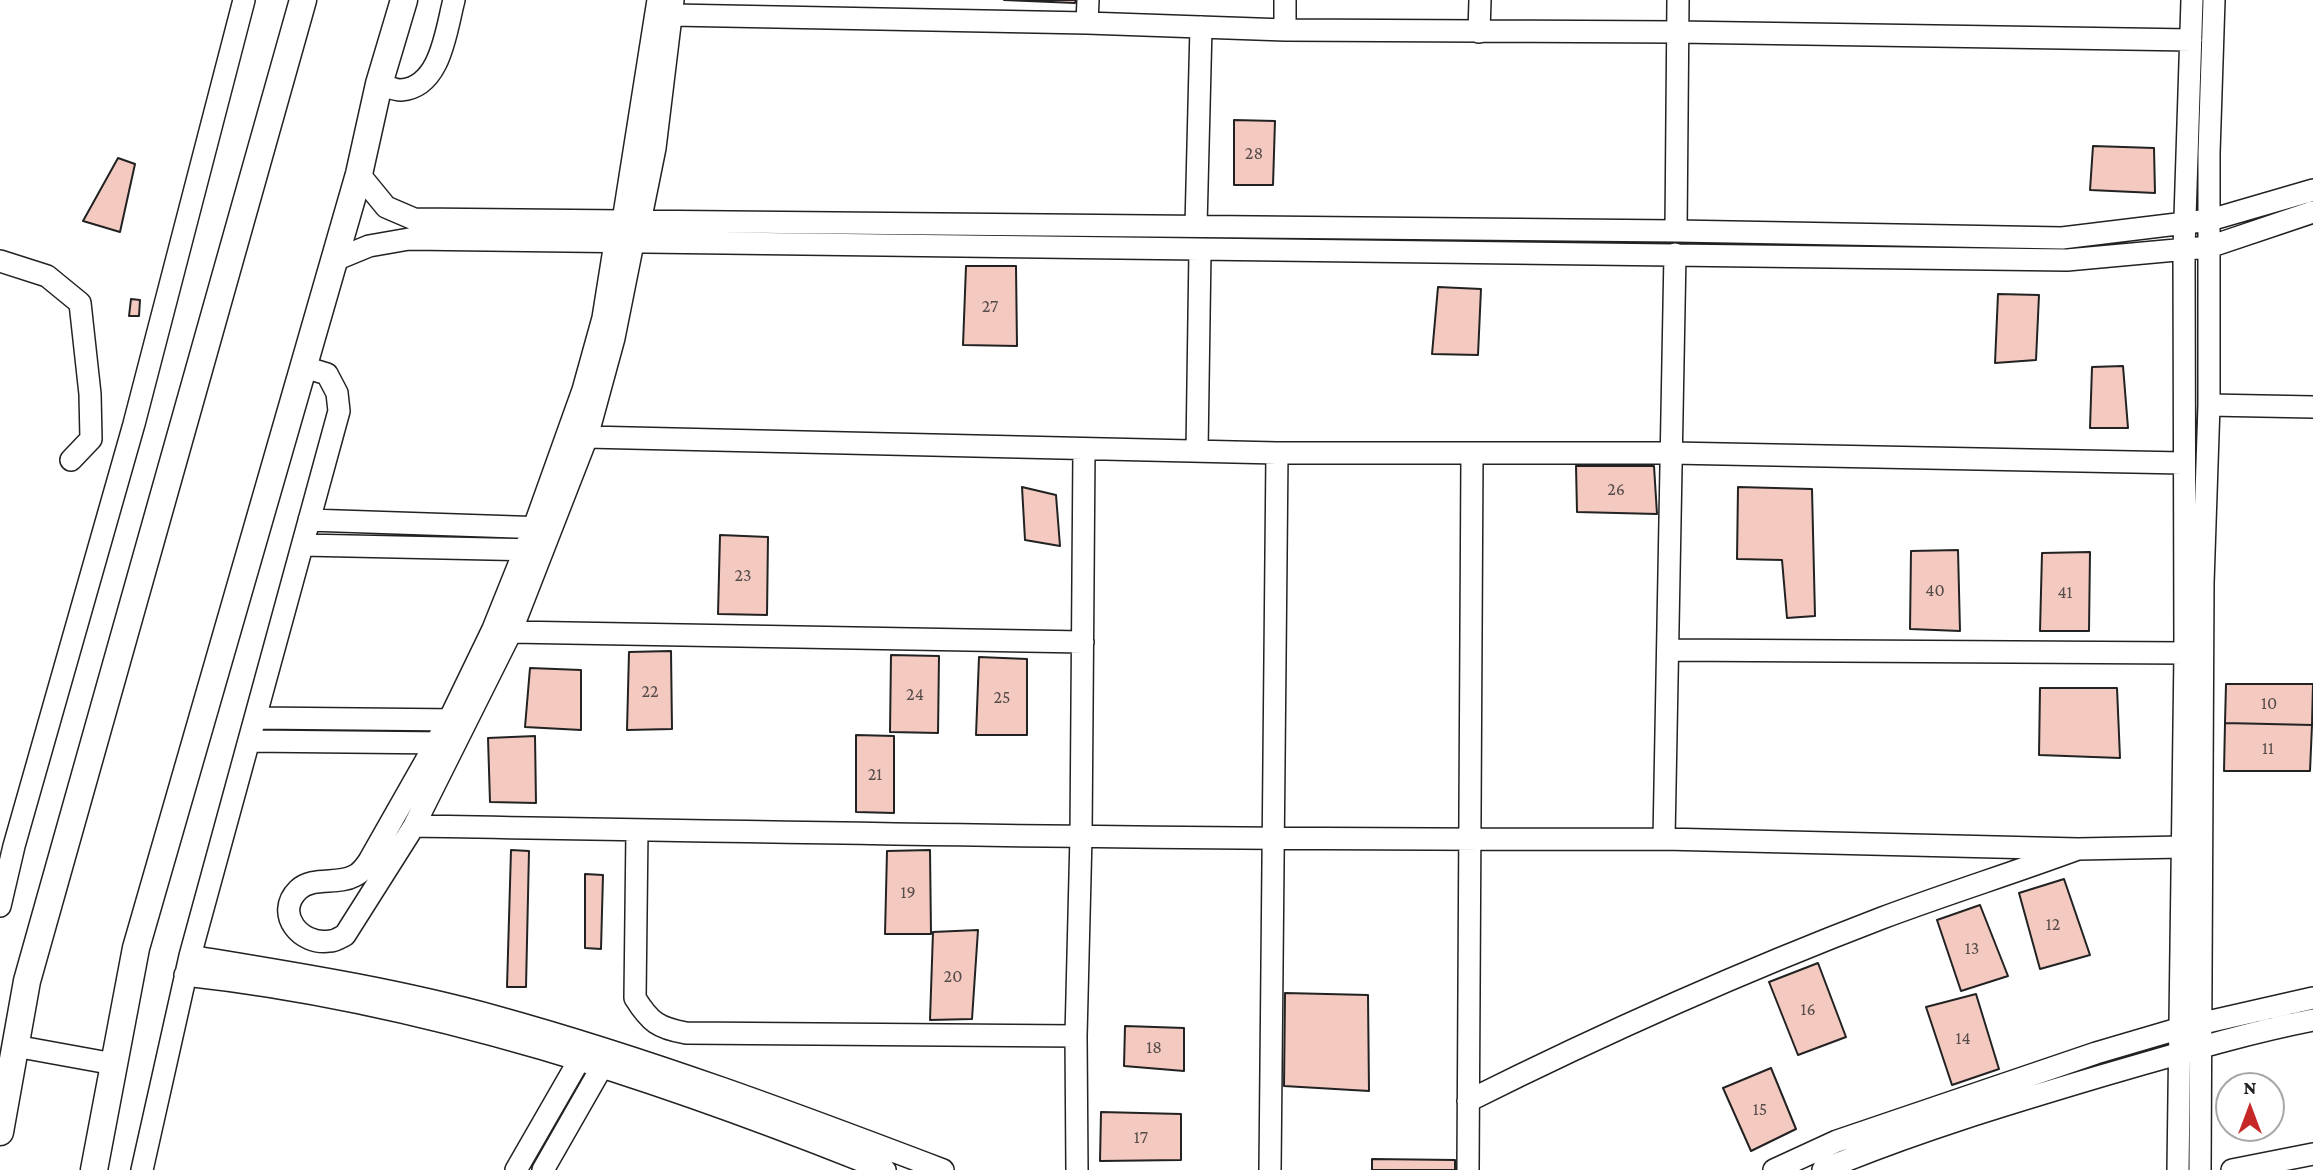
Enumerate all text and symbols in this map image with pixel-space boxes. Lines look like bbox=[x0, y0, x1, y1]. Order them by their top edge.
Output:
house number: 28 bbox=[1245, 142, 1263, 164]
house number: 27 bbox=[982, 295, 998, 317]
house number: 26 bbox=[1607, 478, 1625, 500]
house number: 23 bbox=[734, 564, 752, 586]
house number: 40 bbox=[1925, 579, 1945, 601]
house number: 41 bbox=[2057, 581, 2073, 603]
house number: 22 bbox=[641, 680, 659, 702]
house number: 24 bbox=[906, 683, 924, 705]
house number: 25 bbox=[993, 686, 1011, 708]
house number: 10 bbox=[2261, 692, 2277, 714]
house number: 11 bbox=[2262, 737, 2274, 759]
house number: 21 bbox=[868, 763, 882, 785]
house number: 19 bbox=[900, 881, 916, 903]
house number: 12 bbox=[2046, 913, 2060, 935]
house number: 13 bbox=[1965, 937, 1979, 959]
house number: 20 bbox=[944, 965, 962, 987]
house number: 16 bbox=[1800, 998, 1816, 1020]
house number: 14 bbox=[1955, 1027, 1971, 1049]
house number: 18 bbox=[1146, 1036, 1162, 1058]
north arrow bbox=[2215, 1072, 2285, 1142]
text: N bbox=[2244, 1077, 2256, 1098]
house number: 15 bbox=[1753, 1098, 1767, 1120]
house number: 17 bbox=[1134, 1126, 1148, 1148]

